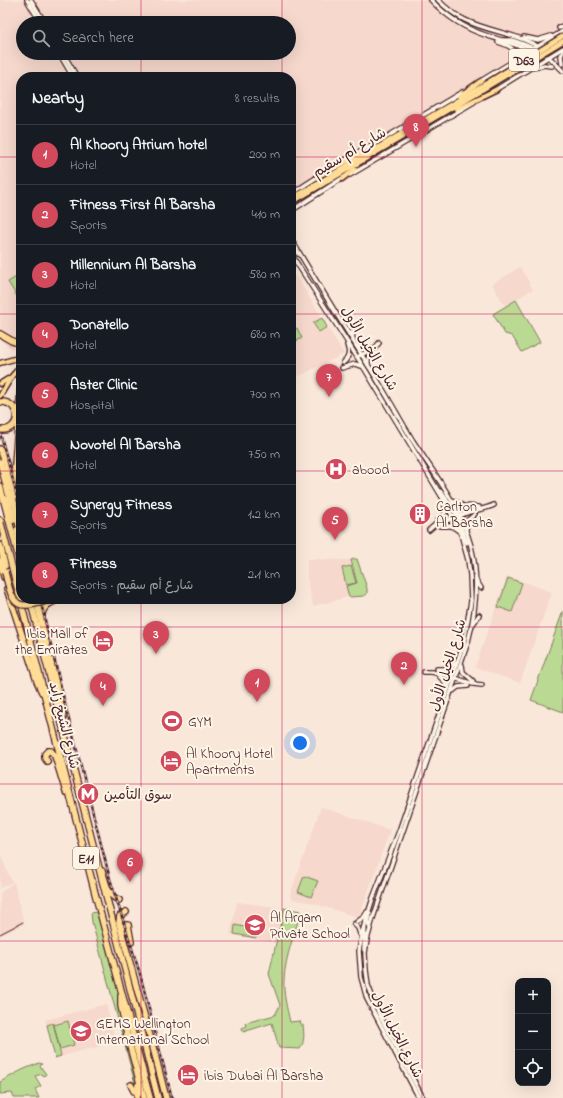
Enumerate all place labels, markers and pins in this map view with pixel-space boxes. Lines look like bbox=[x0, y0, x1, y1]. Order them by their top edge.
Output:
pin: 8 bbox=[403, 114, 429, 147]
pin: 7 bbox=[316, 364, 342, 397]
hospital icon: abood bbox=[323, 456, 349, 482]
place label: abood bbox=[352, 460, 390, 481]
place label: Carlton Al Barsha bbox=[436, 497, 493, 534]
building icon: Carlton Al Barsha bbox=[407, 501, 433, 527]
pin: 5 bbox=[322, 507, 348, 540]
pin: 3 bbox=[143, 621, 169, 654]
place label: Ibis Mall of the Emirates bbox=[15, 624, 88, 661]
hotel icon: Ibis Mall of the Emirates bbox=[90, 628, 116, 654]
pin: 2 bbox=[391, 652, 417, 685]
pin: 1 bbox=[244, 669, 270, 702]
pin: 4 bbox=[90, 673, 116, 706]
sports icon: GYM bbox=[159, 708, 185, 734]
place label: GYM bbox=[188, 712, 212, 733]
place label: Al Khoory Hotel Apartments bbox=[186, 744, 273, 781]
hotel icon: Al Khoory Hotel Apartments bbox=[158, 748, 184, 774]
metro station icon: سوق التأمين bbox=[75, 781, 101, 807]
place label: سوق التأمين bbox=[104, 785, 172, 806]
pin: 6 bbox=[117, 849, 143, 882]
place label: Al Arqam Private School bbox=[270, 908, 350, 945]
school or university icon: Al Arqam Private School bbox=[242, 912, 268, 938]
place label: GEMS Wellington International School bbox=[96, 1014, 209, 1051]
school or university icon: GEMS Wellington International School bbox=[68, 1018, 94, 1044]
hotel icon: ibis Dubai Al Barsha bbox=[175, 1062, 201, 1088]
place label: ibis Dubai Al Barsha bbox=[204, 1066, 323, 1087]

